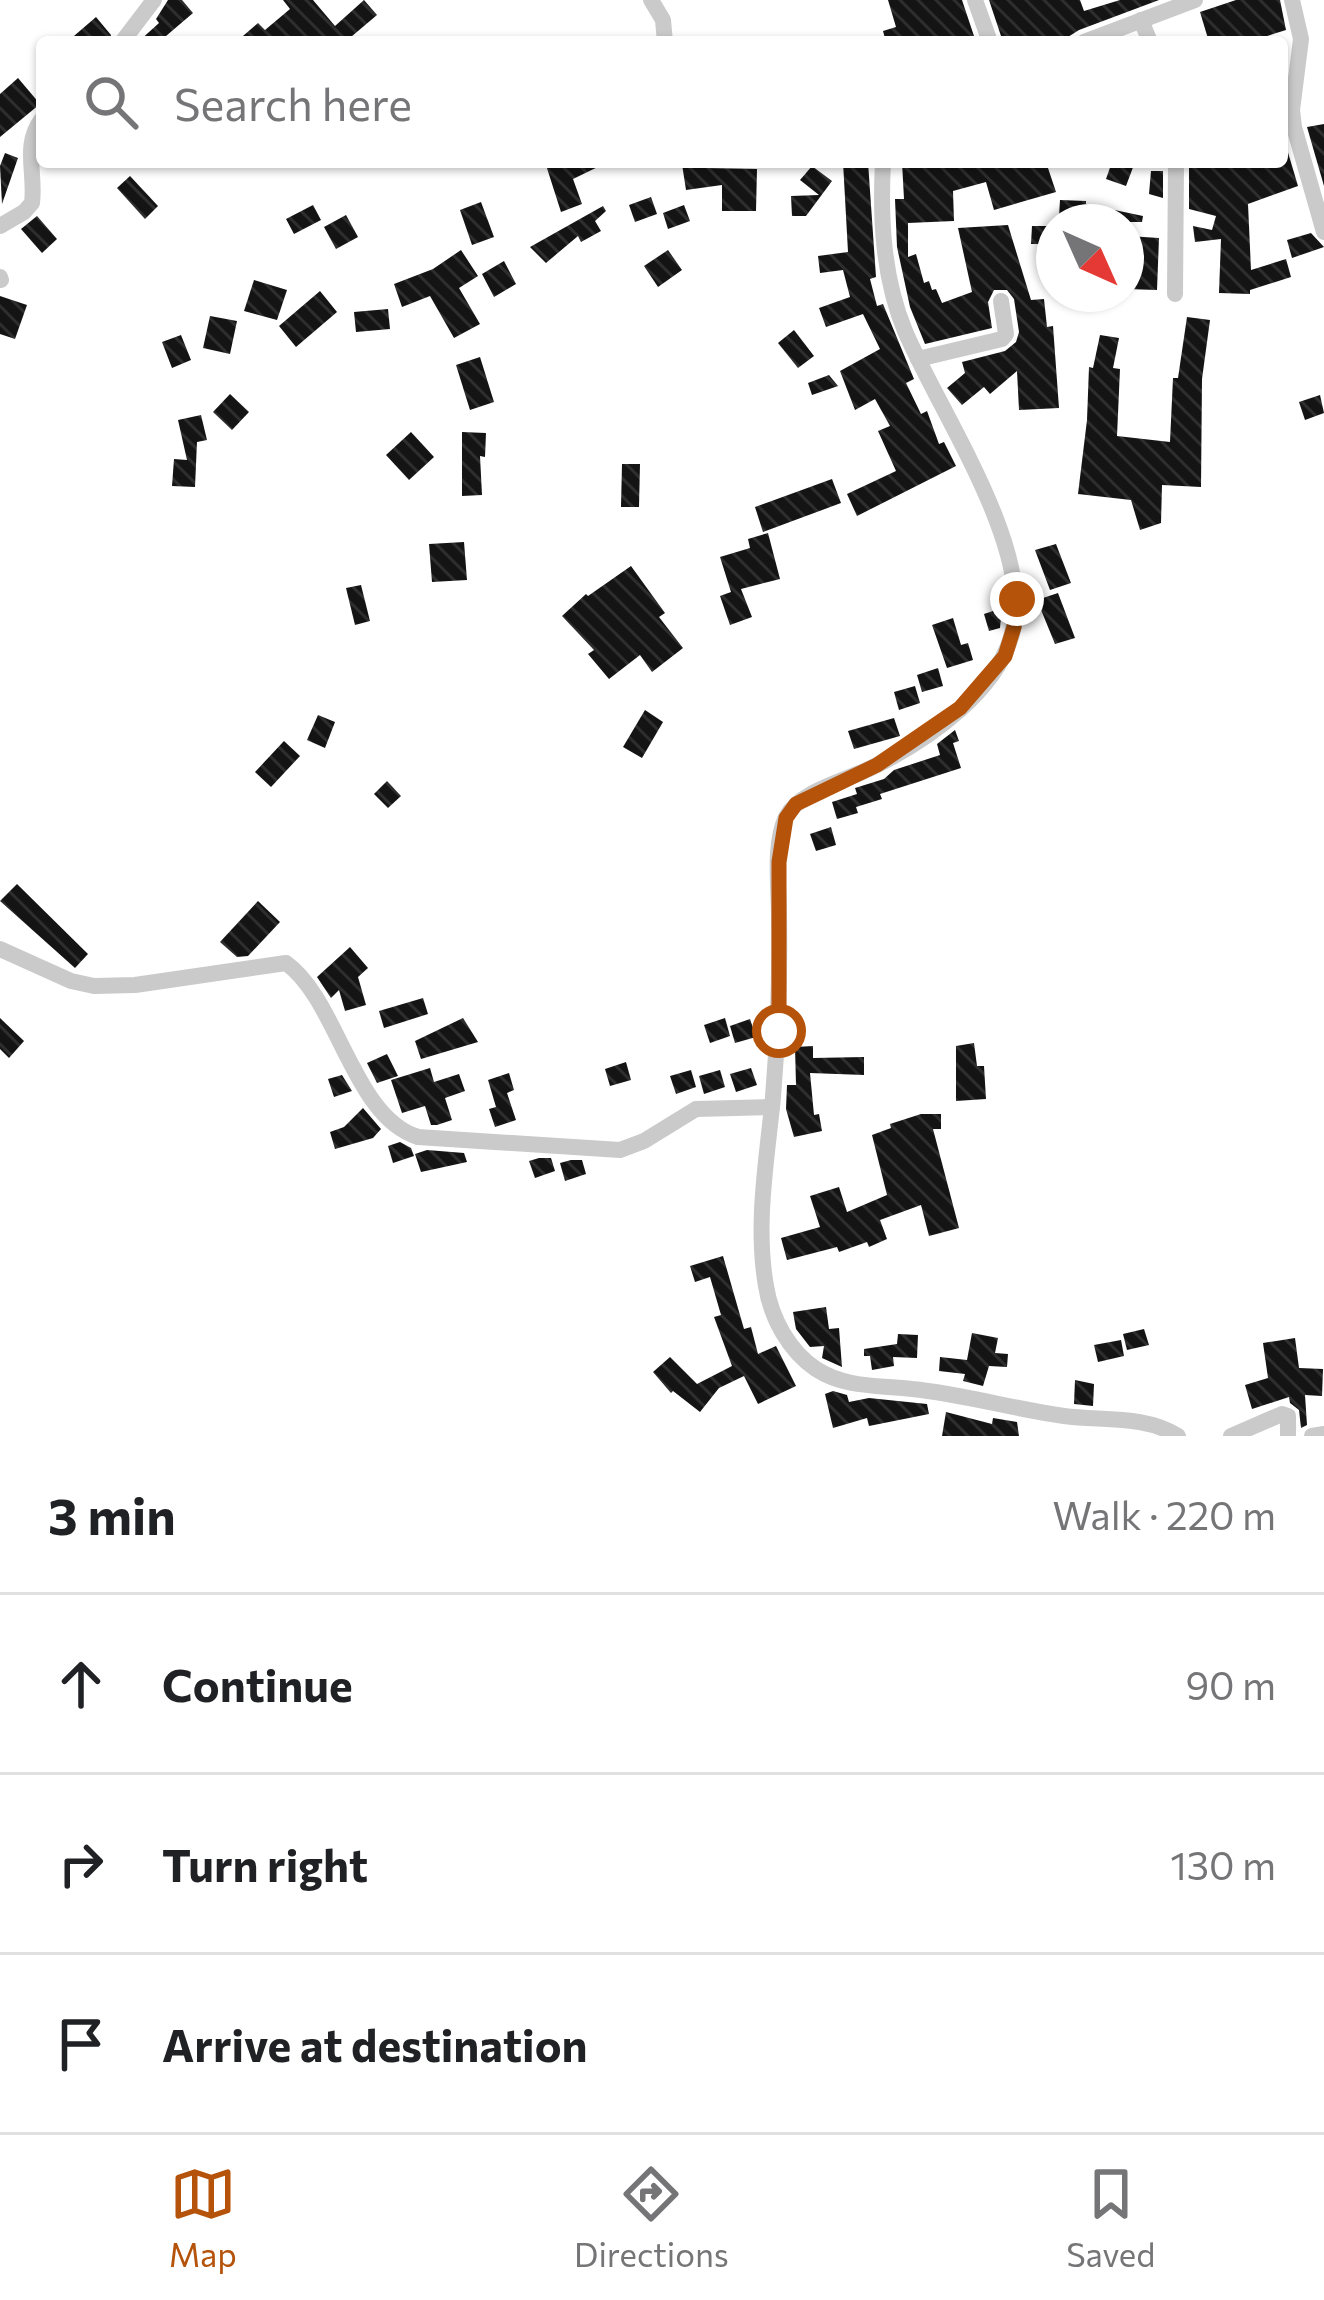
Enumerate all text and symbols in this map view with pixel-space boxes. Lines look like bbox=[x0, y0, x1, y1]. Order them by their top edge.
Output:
search box bbox=[36, 36, 1288, 168]
icon: search bbox=[78, 69, 144, 135]
text: Search here bbox=[174, 75, 412, 130]
north arrow bbox=[1036, 204, 1144, 312]
route end bbox=[990, 572, 1044, 626]
route start bbox=[752, 1004, 806, 1058]
text: 3 min bbox=[48, 1483, 176, 1546]
text: Walk · 220 m bbox=[1053, 1490, 1276, 1538]
icon: ahead bbox=[48, 1651, 114, 1717]
text: Continue bbox=[162, 1656, 353, 1711]
text: 90 m bbox=[1185, 1660, 1276, 1708]
icon: right bbox=[48, 1831, 114, 1897]
text: Turn right bbox=[162, 1836, 368, 1891]
text: 130 m bbox=[1170, 1840, 1276, 1888]
icon: arrive bbox=[48, 2011, 114, 2077]
text: Arrive at destination bbox=[162, 2016, 588, 2071]
tab: Map bbox=[169, 2161, 237, 2274]
tab: Directions bbox=[574, 2161, 729, 2274]
tab: Saved bbox=[1066, 2161, 1155, 2274]

